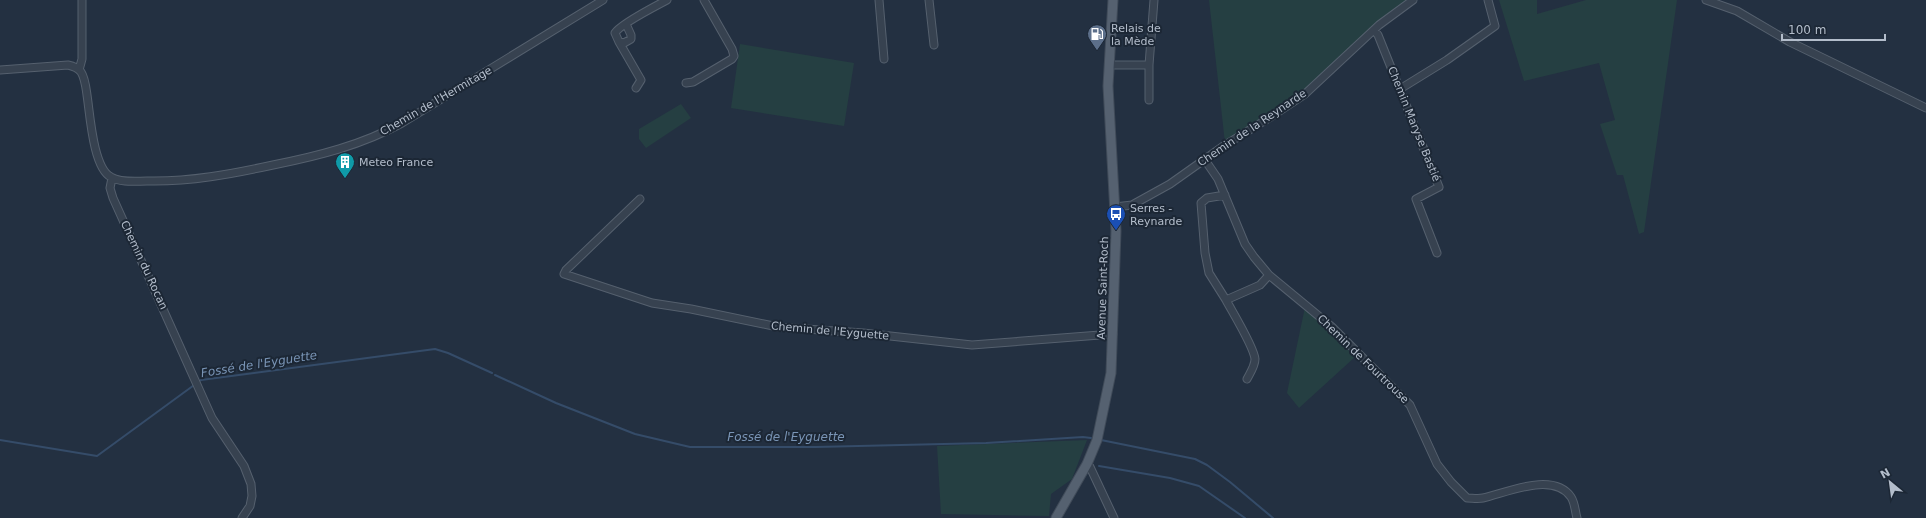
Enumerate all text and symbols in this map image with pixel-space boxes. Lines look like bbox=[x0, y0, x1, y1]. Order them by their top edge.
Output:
scale bar bbox=[1782, 16, 1885, 42]
place label: Relais de la Mède bbox=[1111, 22, 1161, 48]
fuel station icon: Relais de la Mède bbox=[1086, 23, 1108, 51]
text: 100 m bbox=[1788, 23, 1826, 37]
street label: Chemin de l'Hermitage bbox=[378, 64, 494, 138]
street label: Chemin Maryse Bastié bbox=[1385, 65, 1443, 184]
street label: Chemin de la Reynarde bbox=[1195, 87, 1309, 169]
building icon: Meteo France bbox=[334, 151, 356, 179]
place label: Meteo France bbox=[359, 156, 433, 169]
place label: Serres - Reynarde bbox=[1130, 202, 1182, 228]
bus stop icon: Serres - Reynarde bbox=[1105, 203, 1127, 231]
street label: Chemin du Rocan bbox=[118, 218, 170, 312]
street label: Avenue Saint-Roch bbox=[1095, 236, 1111, 340]
street label: Chemin de Fourtrouse bbox=[1315, 312, 1412, 406]
street label: Chemin de l'Eyguette bbox=[770, 319, 890, 343]
water label: Fossé de l'Eyguette bbox=[200, 348, 318, 380]
water label: Fossé de l'Eyguette bbox=[727, 430, 845, 444]
north arrow bbox=[1870, 462, 1910, 502]
text: N bbox=[1878, 466, 1893, 482]

